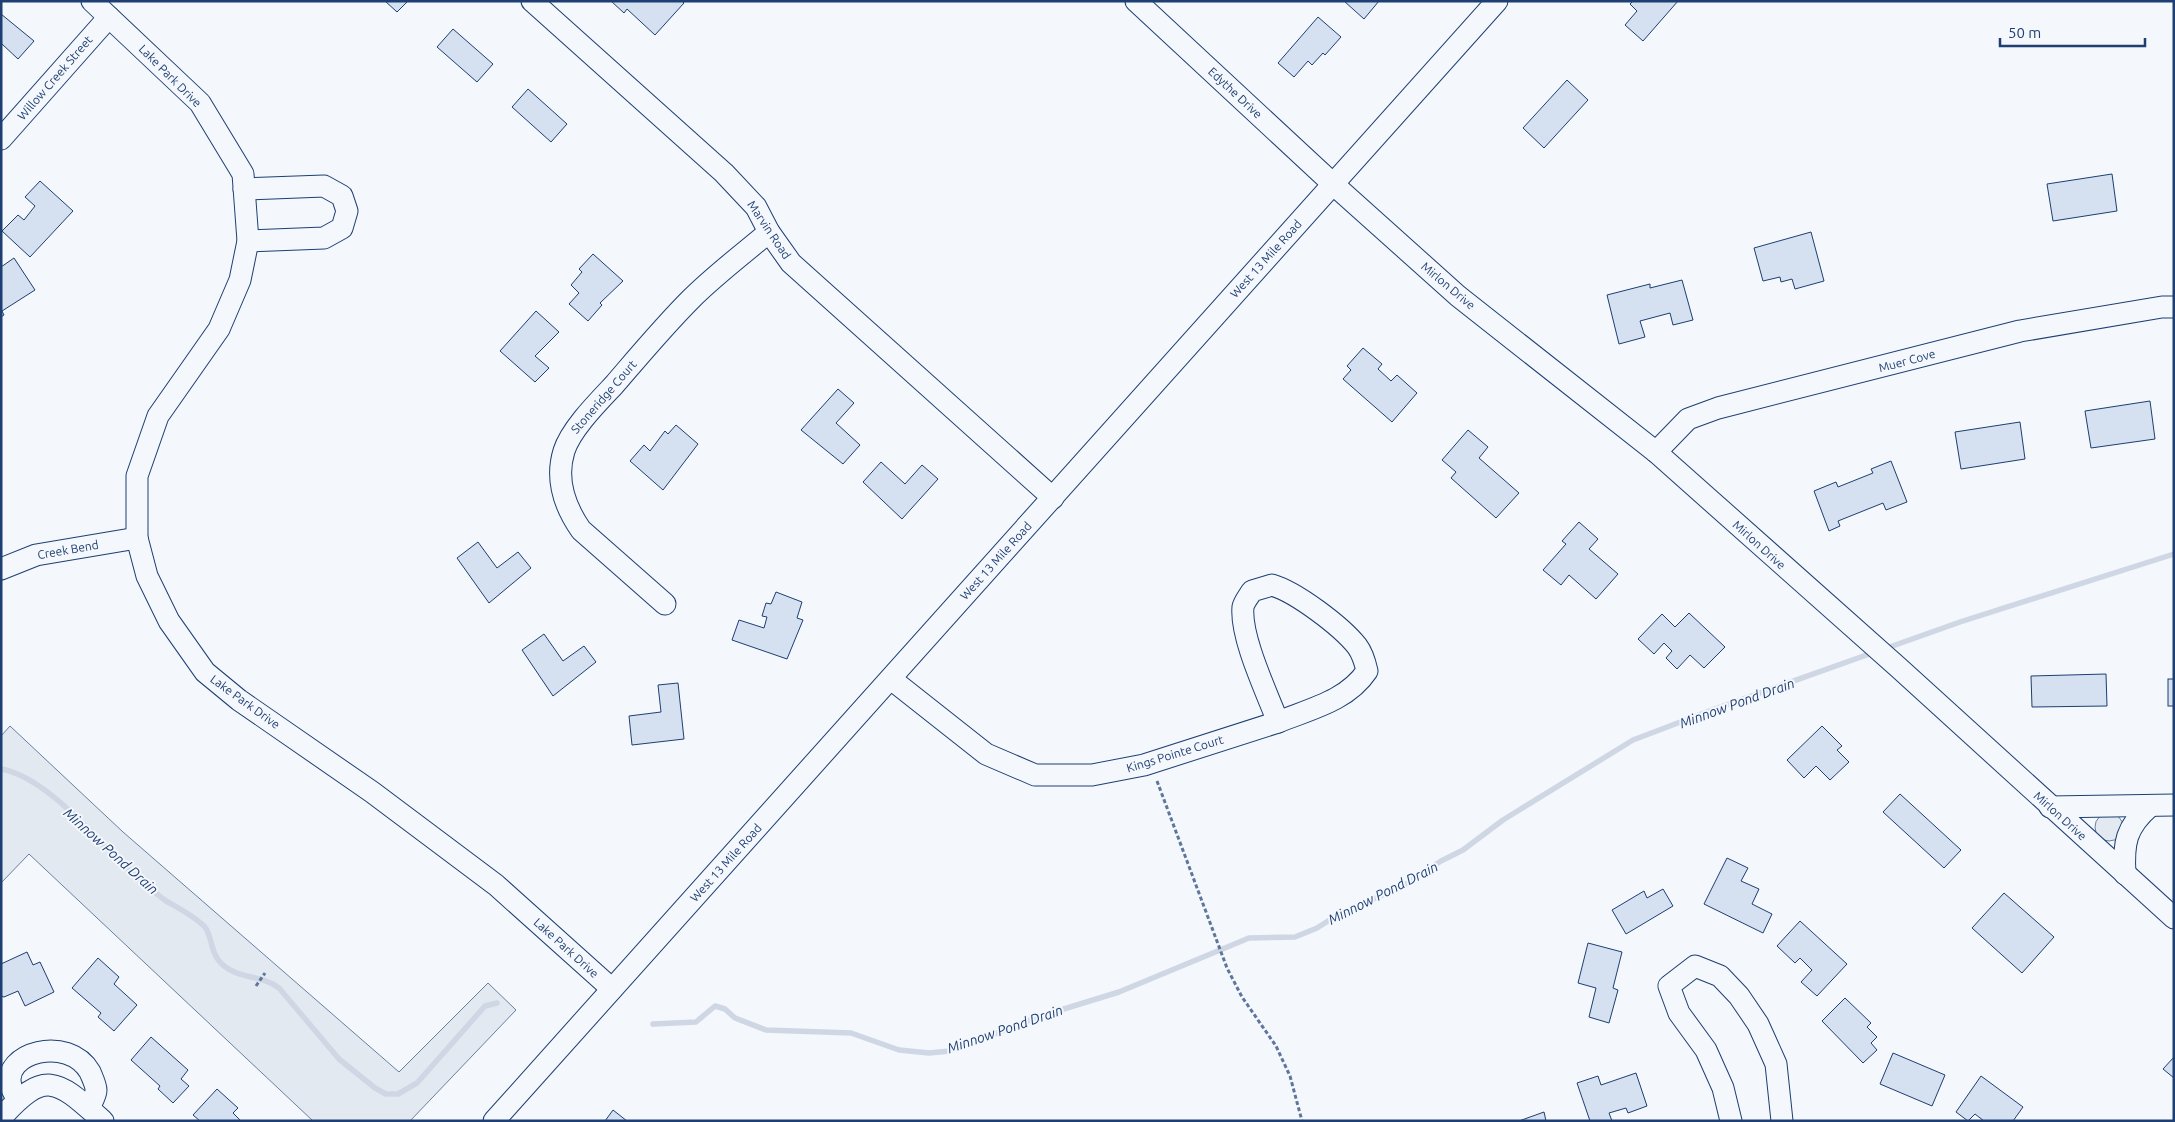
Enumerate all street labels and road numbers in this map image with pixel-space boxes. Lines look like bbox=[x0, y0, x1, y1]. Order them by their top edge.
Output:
street label: Willow Creek Street bbox=[15, 33, 95, 122]
street label: Lake Park Drive bbox=[137, 42, 204, 109]
street label: Edythe Drive bbox=[1206, 64, 1265, 121]
street label: Marvin Road bbox=[745, 198, 794, 261]
street label: West 13 Mile Road bbox=[1227, 217, 1304, 300]
street label: Mirlon Drive bbox=[1419, 259, 1478, 312]
street label: Muer Cove bbox=[1877, 347, 1937, 374]
street label: Stoneridge Court bbox=[568, 357, 639, 436]
street label: Mirlon Drive bbox=[1730, 518, 1788, 572]
street label: West 13 Mile Road bbox=[957, 519, 1034, 602]
street label: Creek Bend bbox=[36, 538, 100, 561]
street label: Lake Park Drive bbox=[208, 672, 282, 731]
street label: Kings Pointe Court bbox=[1125, 733, 1225, 774]
street label: Mirlon Drive bbox=[2031, 789, 2089, 843]
street label: West 13 Mile Road bbox=[687, 821, 764, 904]
street label: Lake Park Drive bbox=[531, 915, 601, 980]

